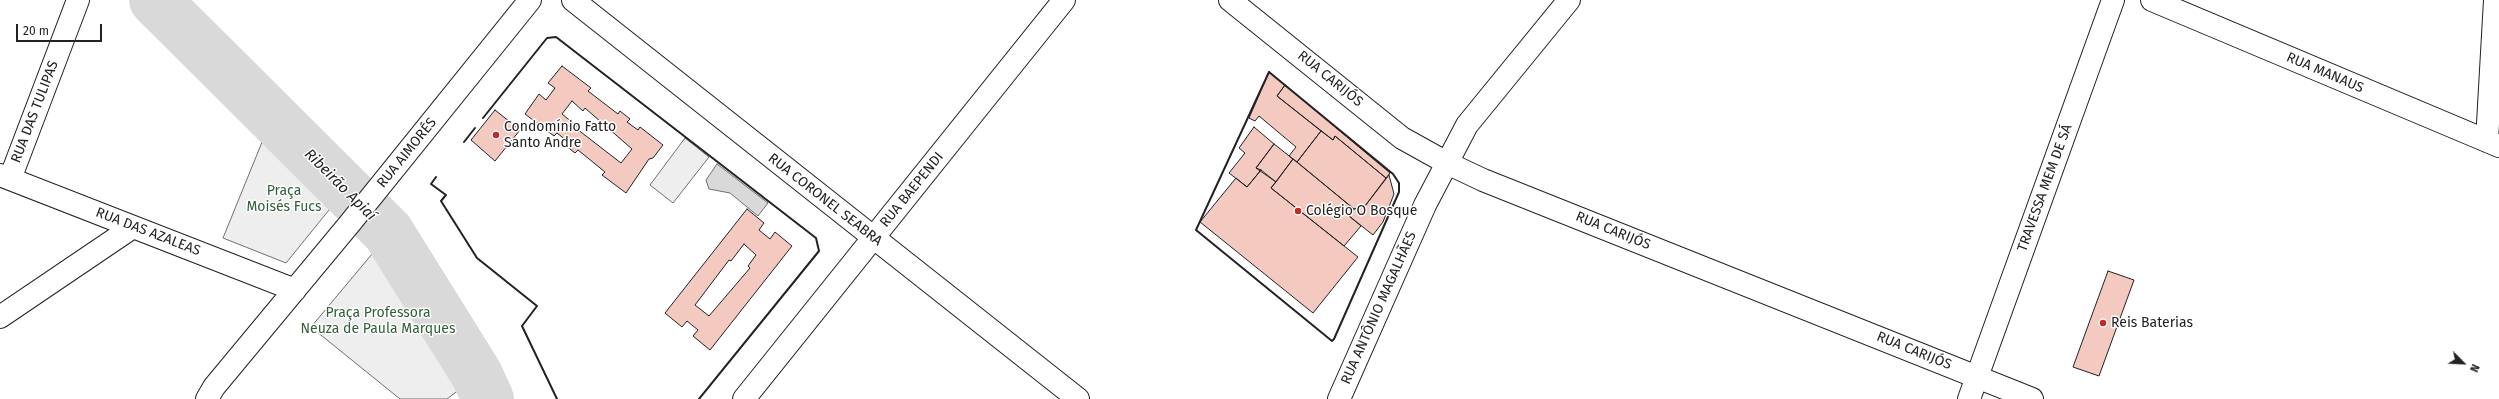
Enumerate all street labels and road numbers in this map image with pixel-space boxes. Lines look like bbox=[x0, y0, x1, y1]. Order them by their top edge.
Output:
street label: RUA CARIJÓS bbox=[1294, 48, 1366, 110]
street label: RUA MANAUS bbox=[2284, 49, 2366, 97]
street label: RUA DAS TULIPAS bbox=[8, 59, 62, 165]
street label: RUA AIMORÉS bbox=[374, 115, 440, 191]
street label: TRAVESSA MEM DE SÁ bbox=[2014, 122, 2076, 254]
street label: RUA BAEPENDI bbox=[877, 149, 947, 231]
street label: RUA CORONEL SEABRA bbox=[765, 150, 885, 250]
street label: RUA DAS AZALEAS bbox=[93, 204, 203, 260]
street label: RUA CARIJÓS bbox=[1573, 208, 1653, 254]
street label: RUA ANTÔNIO MAGALHÃES bbox=[1338, 229, 1420, 387]
street label: RUA CARIJÓS bbox=[1874, 328, 1954, 374]

